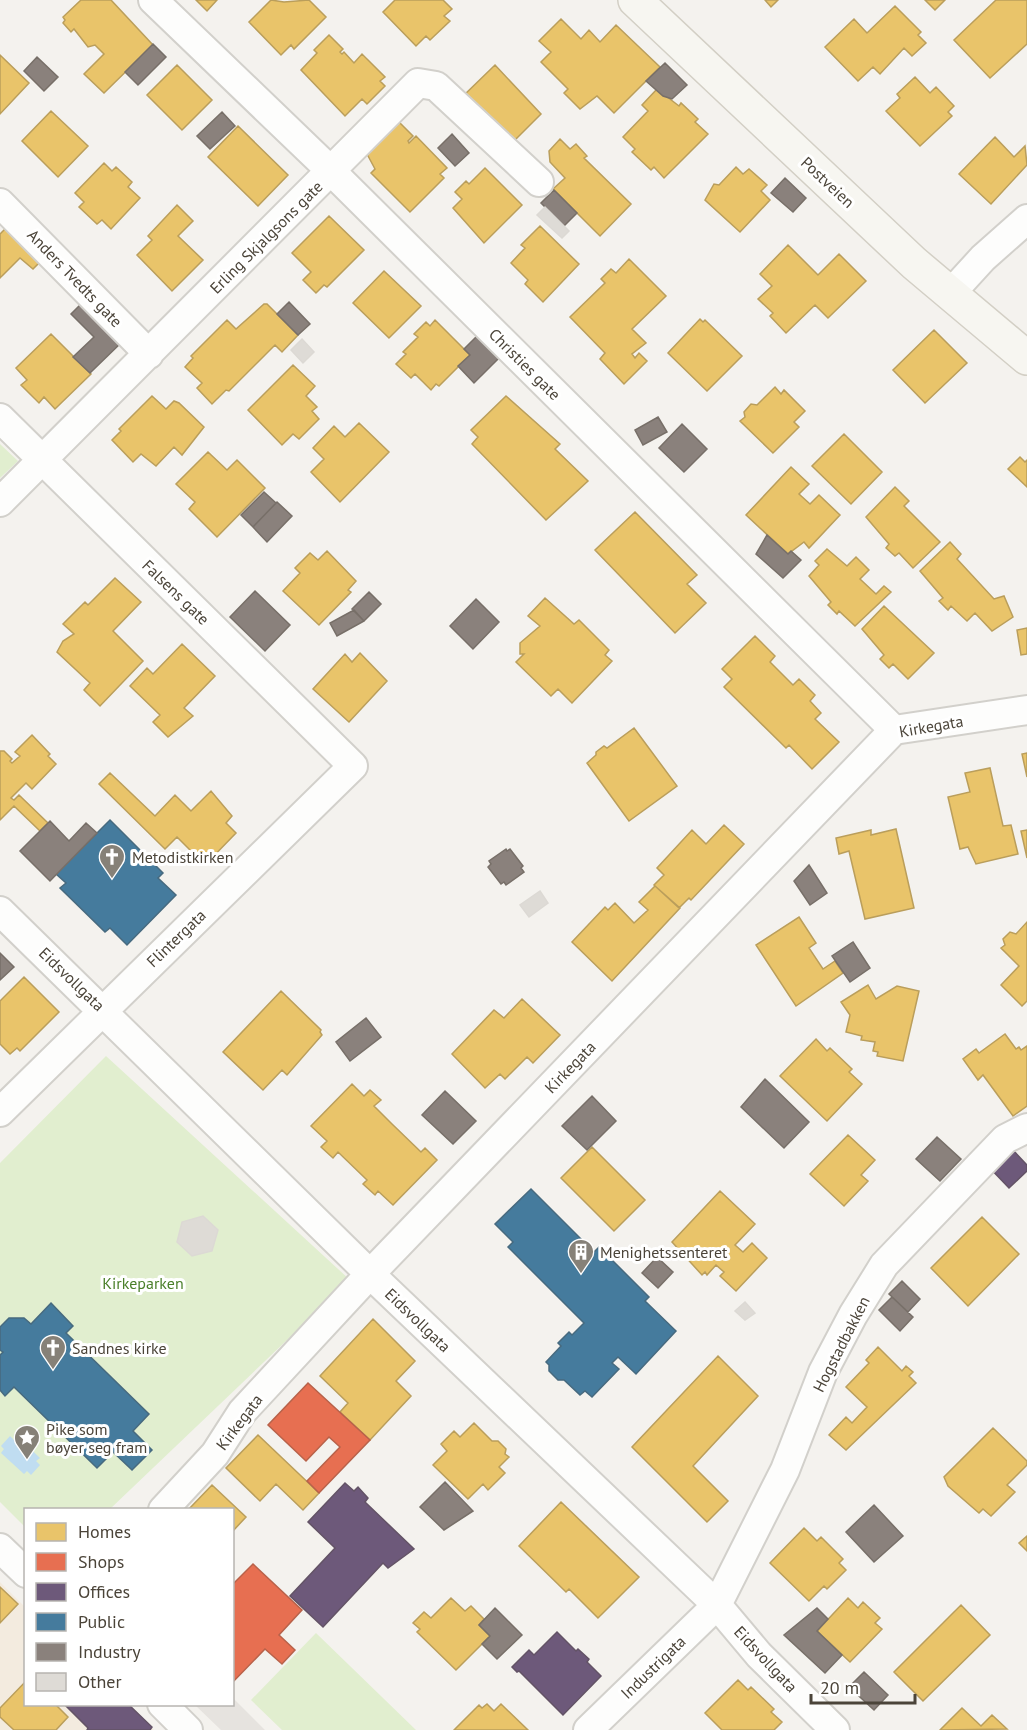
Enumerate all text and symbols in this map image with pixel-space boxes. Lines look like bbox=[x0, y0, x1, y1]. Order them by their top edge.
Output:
street label: Postveien bbox=[797, 152, 859, 212]
street label: Erling Skjalgsons gate bbox=[205, 176, 327, 298]
street label: Anders Tvedts gate bbox=[23, 225, 127, 331]
street label: Christies gate bbox=[485, 324, 565, 404]
street label: Falsens gate bbox=[138, 555, 214, 629]
street label: Kirkegata bbox=[897, 711, 965, 741]
church icon: Metodistkirken bbox=[97, 842, 127, 880]
place label: Metodistkirken bbox=[132, 847, 233, 867]
street label: Flintergata bbox=[142, 905, 210, 971]
street label: Eidsvollgata bbox=[35, 943, 109, 1015]
street label: Kirkegata bbox=[540, 1037, 600, 1097]
building icon: Menighetssenteret bbox=[566, 1237, 596, 1275]
place label: Menighetssenteret bbox=[600, 1242, 728, 1262]
park label: Kirkeparken bbox=[102, 1273, 184, 1293]
street label: Eidsvollgata bbox=[381, 1284, 455, 1356]
street label: Hogstadbakken bbox=[808, 1293, 874, 1395]
church icon: Sandnes kirke bbox=[38, 1333, 68, 1371]
place label: Sandnes kirke bbox=[72, 1338, 167, 1358]
street label: Kirkegata bbox=[212, 1390, 266, 1454]
place label: Pike som bøyer seg fram bbox=[46, 1419, 147, 1457]
place icon: Pike som bøyer seg fram bbox=[12, 1423, 42, 1461]
legend bbox=[24, 1508, 234, 1706]
text: Homes bbox=[78, 1520, 131, 1543]
text: Shops bbox=[78, 1550, 124, 1573]
text: Offices bbox=[78, 1580, 130, 1603]
text: Public bbox=[78, 1610, 125, 1633]
street label: Eidsvollgata bbox=[730, 1622, 802, 1696]
street label: Industrigata bbox=[616, 1631, 690, 1703]
text: Industry bbox=[78, 1640, 141, 1663]
scale bar bbox=[811, 1667, 914, 1705]
text: Other bbox=[78, 1670, 122, 1693]
text: 20 m bbox=[820, 1676, 859, 1699]

